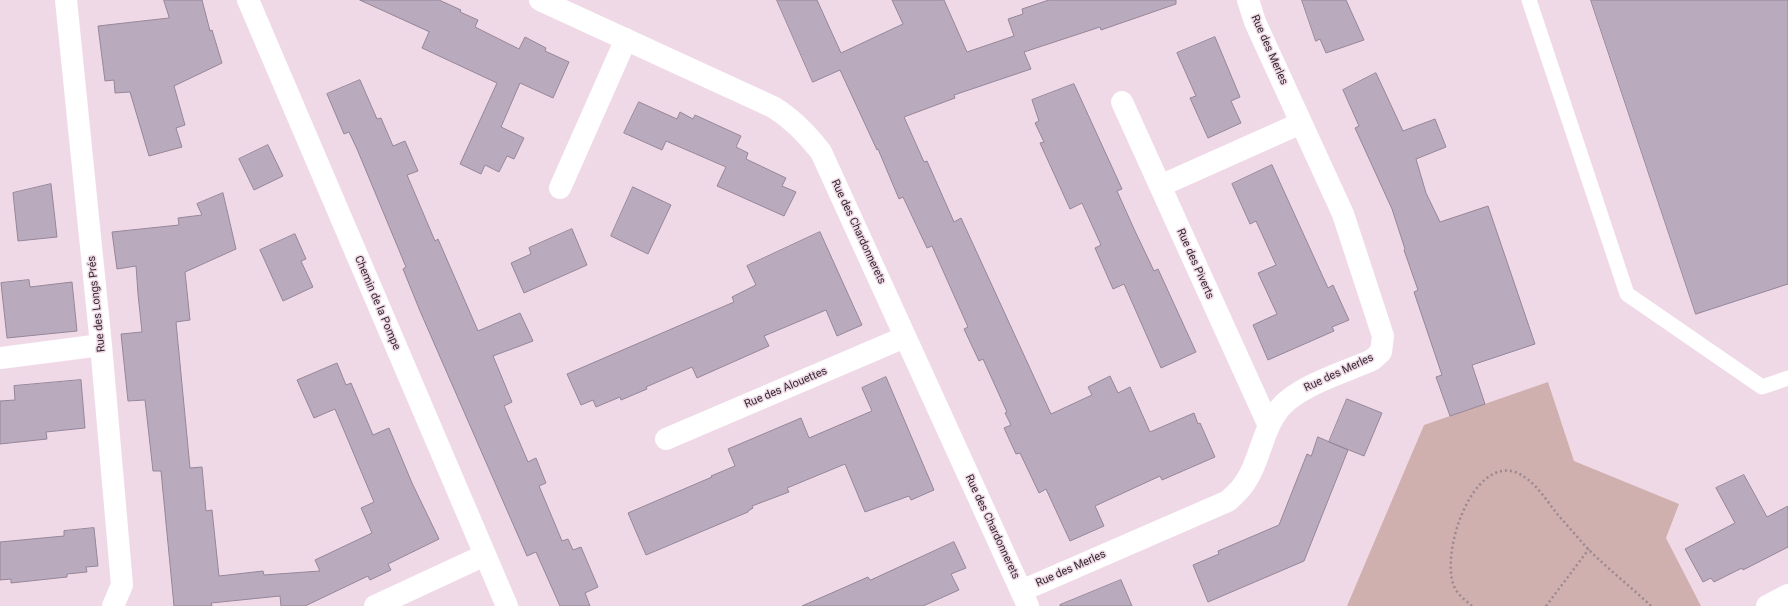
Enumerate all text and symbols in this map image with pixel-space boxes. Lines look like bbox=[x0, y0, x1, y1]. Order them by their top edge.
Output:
street label: Rue des Merles bbox=[1248, 13, 1290, 87]
street label: Rue des Chardonnerets bbox=[828, 178, 888, 286]
street label: Rue des Piverts bbox=[1174, 227, 1216, 301]
street label: Chemin de la Pompe bbox=[351, 254, 403, 352]
street label: Rue des Longs Prés bbox=[85, 255, 109, 353]
street label: Rue des Merles bbox=[1302, 351, 1376, 395]
street label: Rue des Alouettes bbox=[743, 365, 829, 411]
street label: Rue des Chardonnerets bbox=[962, 473, 1022, 581]
street label: Rue des Merles bbox=[1034, 548, 1108, 590]

